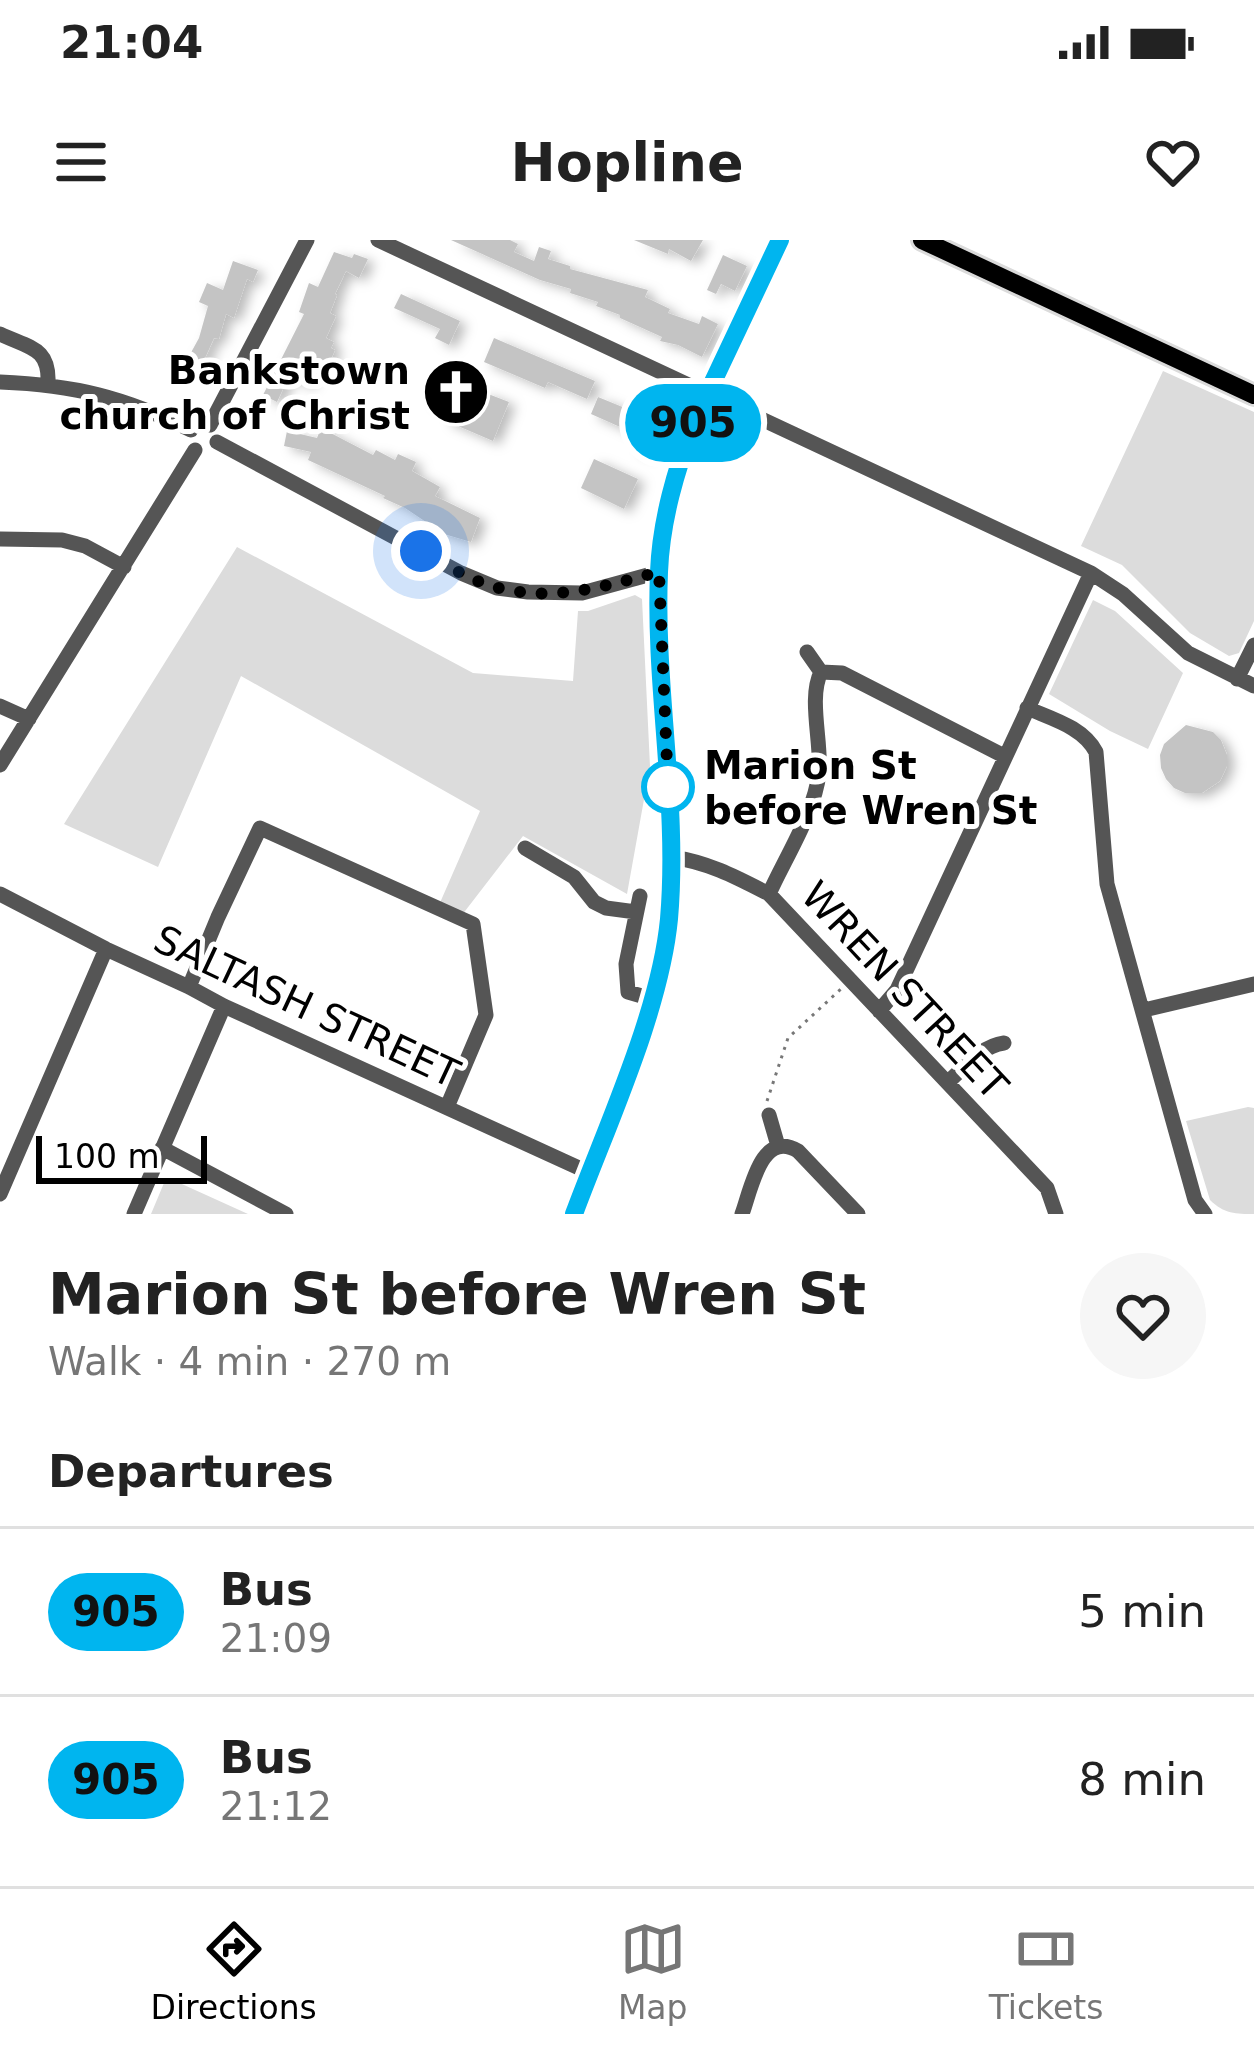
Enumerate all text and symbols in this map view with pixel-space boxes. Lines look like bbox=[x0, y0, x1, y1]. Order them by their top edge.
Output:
text: 21:04 bbox=[60, 16, 203, 69]
icon: menu bbox=[48, 129, 114, 195]
icon: heart bbox=[1140, 129, 1206, 195]
text: Hopline bbox=[510, 131, 744, 194]
place label: Bankstown church of Christ bbox=[59, 348, 410, 438]
church icon: Bankstown church of Christ bbox=[421, 357, 491, 427]
line badge: 905 bbox=[624, 384, 762, 462]
text: 905 bbox=[649, 398, 737, 447]
your location bbox=[391, 521, 451, 581]
place label: Marion St before Wren St bbox=[704, 743, 1037, 833]
marker: Marion St before Wren St bbox=[643, 762, 693, 812]
street label: WREN STREET bbox=[792, 872, 1017, 1108]
street label: SALTASH STREET bbox=[147, 916, 467, 1097]
scale bar bbox=[36, 1130, 207, 1183]
text: 100 m bbox=[54, 1137, 160, 1176]
button: heart bbox=[1080, 1253, 1206, 1379]
text: Marion St before Wren St bbox=[48, 1261, 866, 1327]
text: Walk · 4 min · 270 m bbox=[48, 1339, 451, 1384]
text: Departures bbox=[48, 1445, 334, 1498]
text: Bus bbox=[220, 1563, 313, 1616]
text: 5 min bbox=[1078, 1585, 1206, 1638]
text: 905 bbox=[72, 1587, 160, 1636]
text: 21:09 bbox=[220, 1616, 332, 1661]
text: Bus bbox=[220, 1731, 313, 1784]
text: 8 min bbox=[1078, 1753, 1206, 1806]
text: 905 bbox=[72, 1755, 160, 1804]
text: 21:12 bbox=[220, 1784, 332, 1829]
tab: Directions bbox=[151, 1916, 317, 2027]
tab: Map bbox=[618, 1916, 688, 2027]
tab: Tickets bbox=[989, 1916, 1103, 2027]

